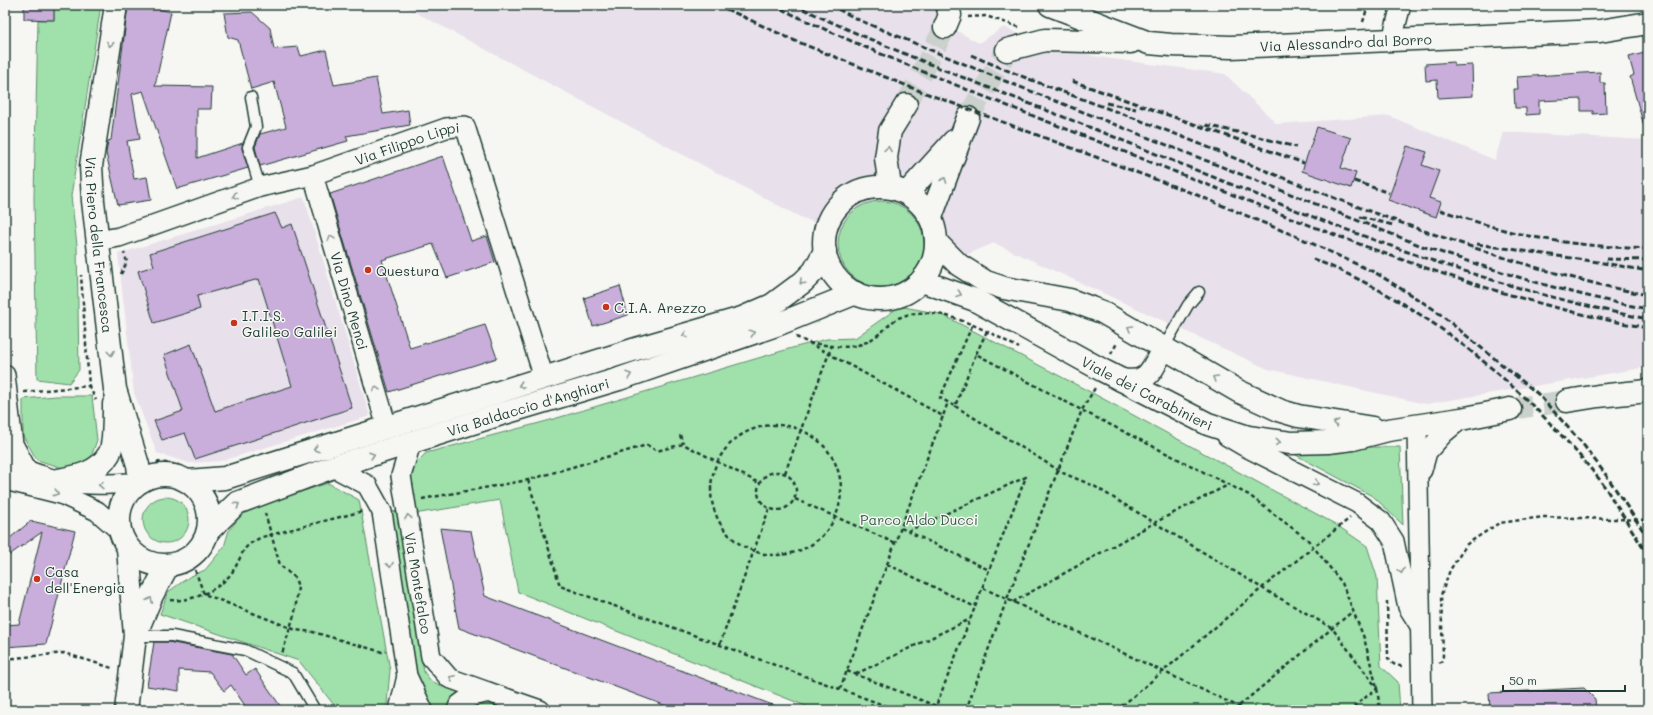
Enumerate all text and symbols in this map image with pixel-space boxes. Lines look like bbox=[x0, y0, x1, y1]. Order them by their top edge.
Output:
street label: Via Alessandro dal Borro bbox=[1259, 29, 1432, 55]
one-way arrow bbox=[106, 40, 115, 47]
street label: Via Filippo Lippi bbox=[352, 117, 460, 169]
one-way arrow bbox=[883, 146, 892, 152]
street label: Via Piero della Francesca bbox=[81, 155, 118, 334]
one-way arrow bbox=[940, 177, 948, 184]
one-way arrow bbox=[231, 191, 238, 200]
one-way arrow bbox=[327, 234, 336, 241]
street label: Via Dino Menci bbox=[327, 249, 373, 352]
place label: Questura bbox=[376, 261, 440, 280]
marker: Questura bbox=[363, 265, 373, 275]
one-way arrow bbox=[799, 277, 807, 285]
one-way arrow bbox=[956, 289, 963, 298]
place label: C.I.A. Arezzo bbox=[614, 298, 706, 317]
marker: C.I.A. Arezzo bbox=[601, 302, 611, 312]
place label: I.T.I.S. Galileo Galilei bbox=[242, 306, 337, 341]
marker: I.T.I.S. Galileo Galilei bbox=[229, 318, 239, 328]
one-way arrow bbox=[1127, 325, 1134, 332]
one-way arrow bbox=[749, 329, 756, 337]
one-way arrow bbox=[682, 330, 689, 339]
one-way arrow bbox=[106, 350, 115, 356]
street label: Viale dei Carabinieri bbox=[1078, 351, 1215, 434]
one-way arrow bbox=[626, 372, 633, 380]
street label: Via Baldaccio d'Anghiari bbox=[444, 373, 611, 440]
one-way arrow bbox=[1212, 375, 1219, 382]
one-way arrow bbox=[517, 380, 524, 389]
one-way arrow bbox=[372, 386, 381, 393]
one-way arrow bbox=[1333, 419, 1339, 427]
one-way arrow bbox=[1275, 437, 1281, 446]
one-way arrow bbox=[313, 444, 320, 453]
one-way arrow bbox=[368, 451, 375, 460]
one-way arrow bbox=[1312, 478, 1319, 485]
one-way arrow bbox=[98, 480, 104, 489]
one-way arrow bbox=[53, 488, 60, 497]
one-way arrow bbox=[232, 502, 239, 509]
park label: Parco Aldo Ducci bbox=[860, 510, 978, 529]
one-way arrow bbox=[404, 514, 413, 520]
street label: Via Montefalco bbox=[401, 531, 437, 635]
place label: Casa dell'Energia bbox=[45, 562, 125, 597]
one-way arrow bbox=[385, 562, 394, 568]
one-way arrow bbox=[1396, 568, 1404, 574]
marker: Casa dell'Energia bbox=[32, 574, 42, 584]
one-way arrow bbox=[145, 597, 153, 605]
scale bar bbox=[1503, 667, 1625, 693]
text: 50 m bbox=[1509, 672, 1537, 688]
one-way arrow bbox=[449, 675, 456, 683]

